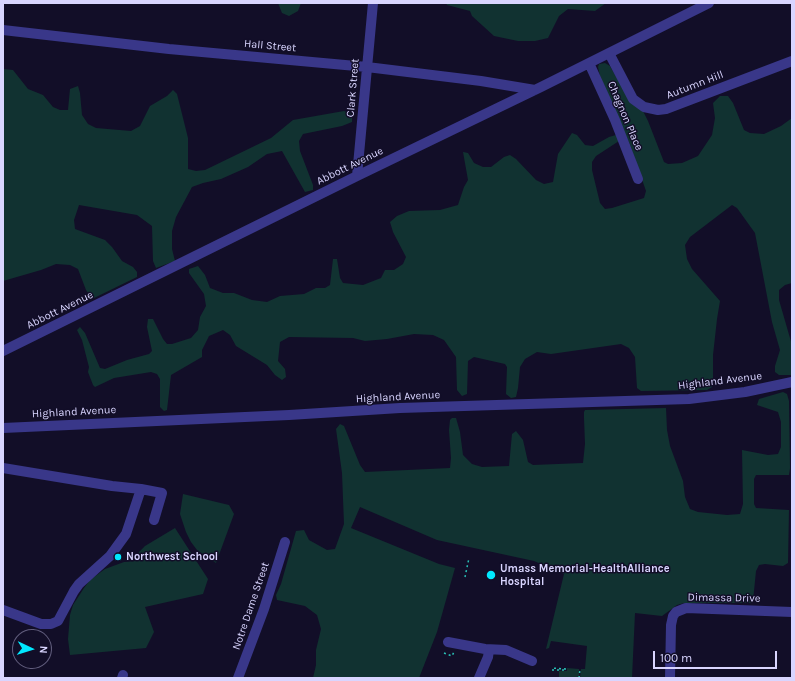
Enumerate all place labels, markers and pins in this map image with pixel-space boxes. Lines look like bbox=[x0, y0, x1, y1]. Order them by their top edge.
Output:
place label: Northwest School bbox=[126, 550, 218, 564]
marker: Northwest School bbox=[113, 552, 123, 562]
place label: Umass Memorial-HealthAlliance Hospital bbox=[500, 562, 669, 588]
marker: Umass Memorial-HealthAlliance Hospital bbox=[485, 569, 497, 581]

